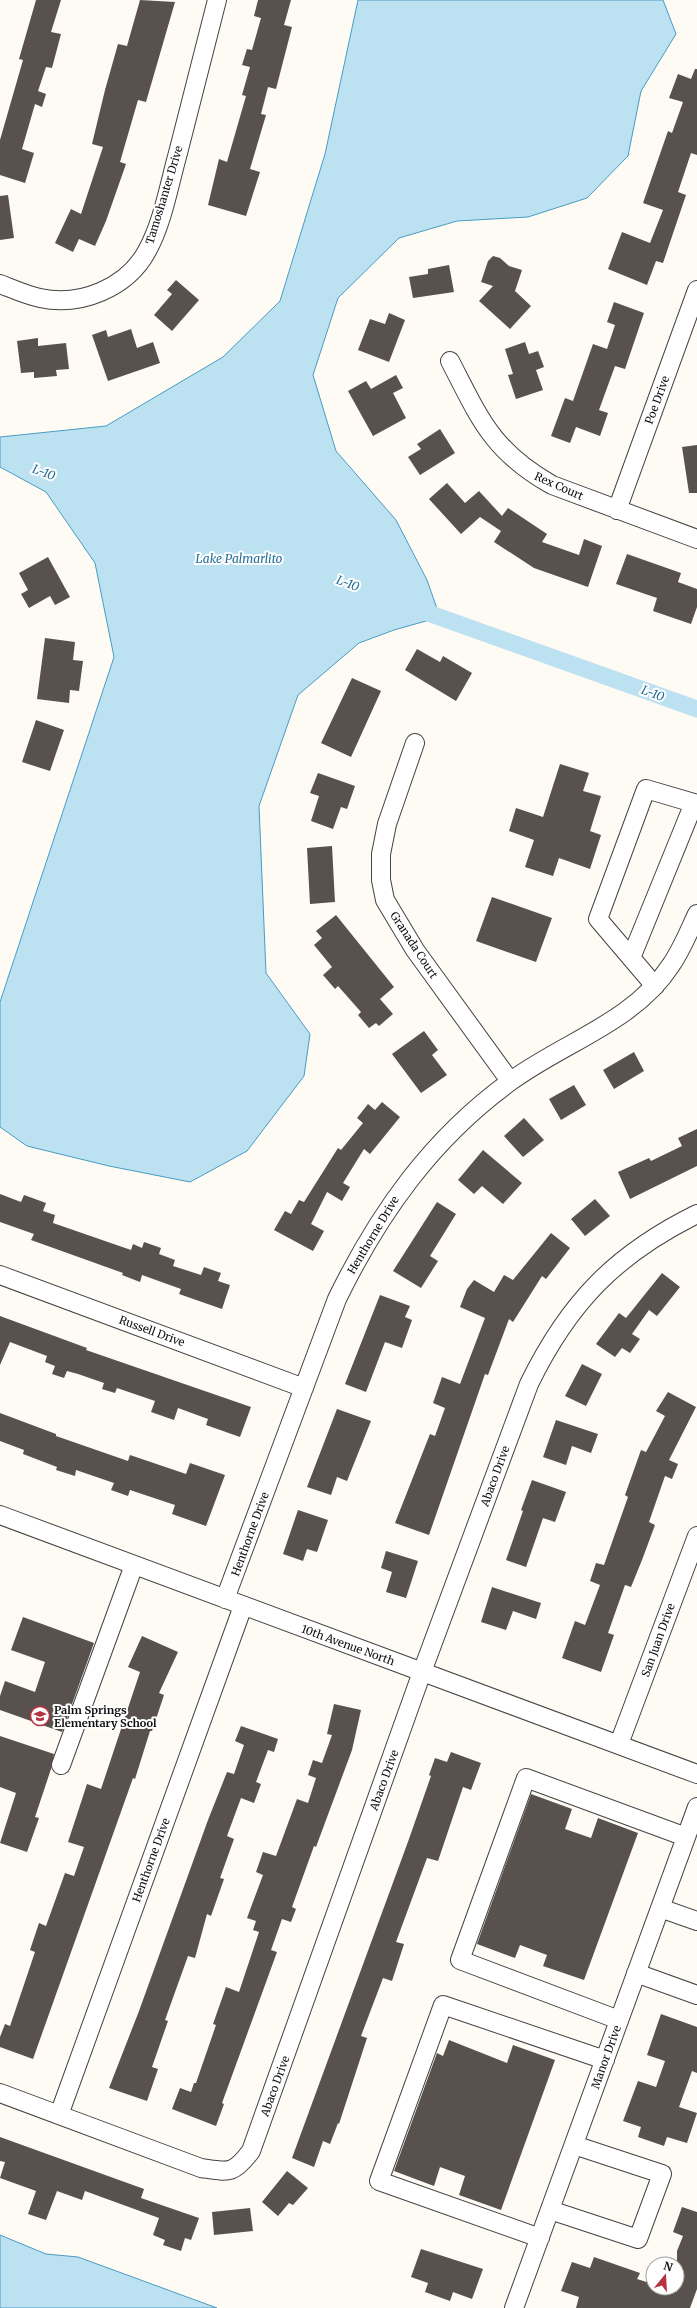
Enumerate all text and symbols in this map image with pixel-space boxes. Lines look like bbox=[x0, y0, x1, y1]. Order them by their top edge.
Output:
street label: Tamoshanter Drive bbox=[142, 144, 186, 246]
street label: Poe Drive bbox=[642, 374, 672, 426]
water label: L-10 bbox=[30, 461, 58, 483]
street label: Rex Court bbox=[532, 469, 586, 503]
water label: Lake Palmarlito bbox=[196, 551, 283, 566]
water label: L-10 bbox=[334, 572, 362, 594]
water label: L-10 bbox=[639, 682, 667, 704]
street label: Granada Court bbox=[387, 909, 441, 981]
street label: Henthorne Drive bbox=[344, 1193, 402, 1277]
street label: Russell Drive bbox=[117, 1313, 187, 1349]
street label: Abaco Drive bbox=[477, 1444, 512, 1509]
street label: Henthorne Drive bbox=[228, 1490, 272, 1578]
street label: San Juan Drive bbox=[638, 1601, 678, 1679]
street label: 10th Avenue North bbox=[299, 1622, 397, 1669]
place label: Palm Springs Elementary School bbox=[54, 1703, 157, 1730]
school or university icon: Palm Springs Elementary School bbox=[29, 1705, 51, 1727]
street label: Abaco Drive bbox=[366, 1748, 401, 1813]
street label: Henthorne Drive bbox=[129, 1816, 173, 1904]
street label: Manor Drive bbox=[588, 2023, 624, 2091]
street label: Abaco Drive bbox=[257, 2054, 292, 2119]
north arrow bbox=[645, 2256, 685, 2296]
text: N bbox=[662, 2258, 675, 2275]

